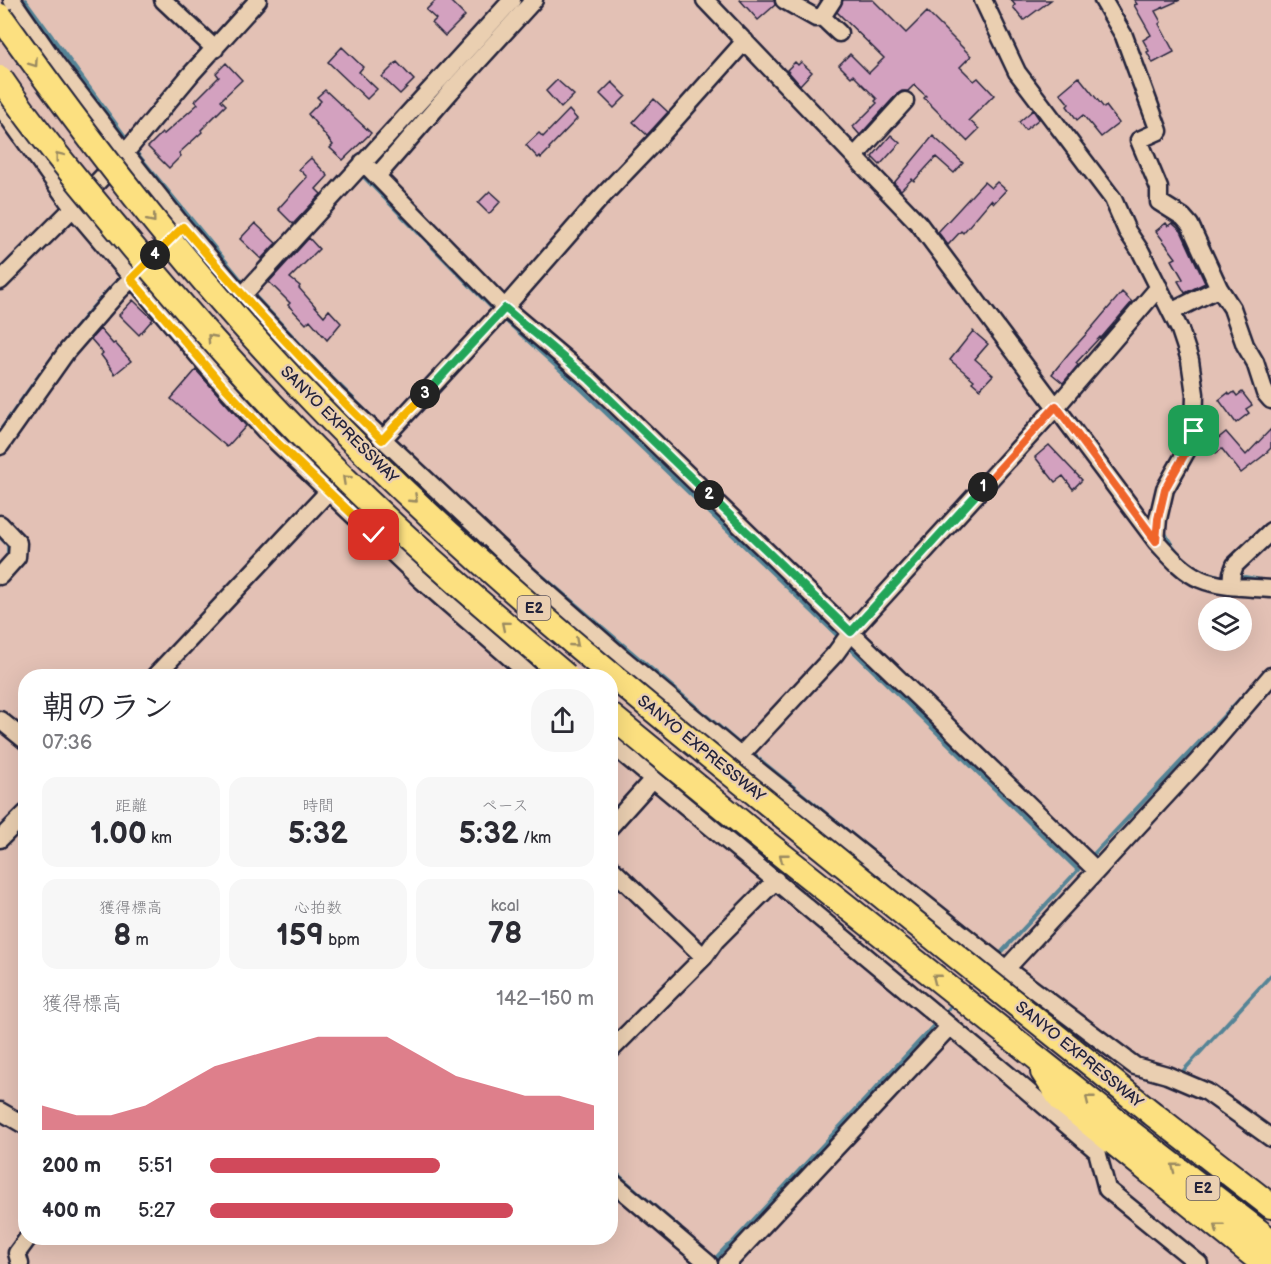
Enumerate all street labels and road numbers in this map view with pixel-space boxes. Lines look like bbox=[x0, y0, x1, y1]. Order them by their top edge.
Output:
street label: SANYO EXPRESSWAY bbox=[276, 362, 402, 488]
road number: E2 bbox=[518, 596, 550, 620]
street label: SANYO EXPRESSWAY bbox=[633, 692, 769, 807]
street label: SANYO EXPRESSWAY bbox=[1011, 998, 1147, 1113]
road number: E2 bbox=[1186, 1176, 1220, 1200]

